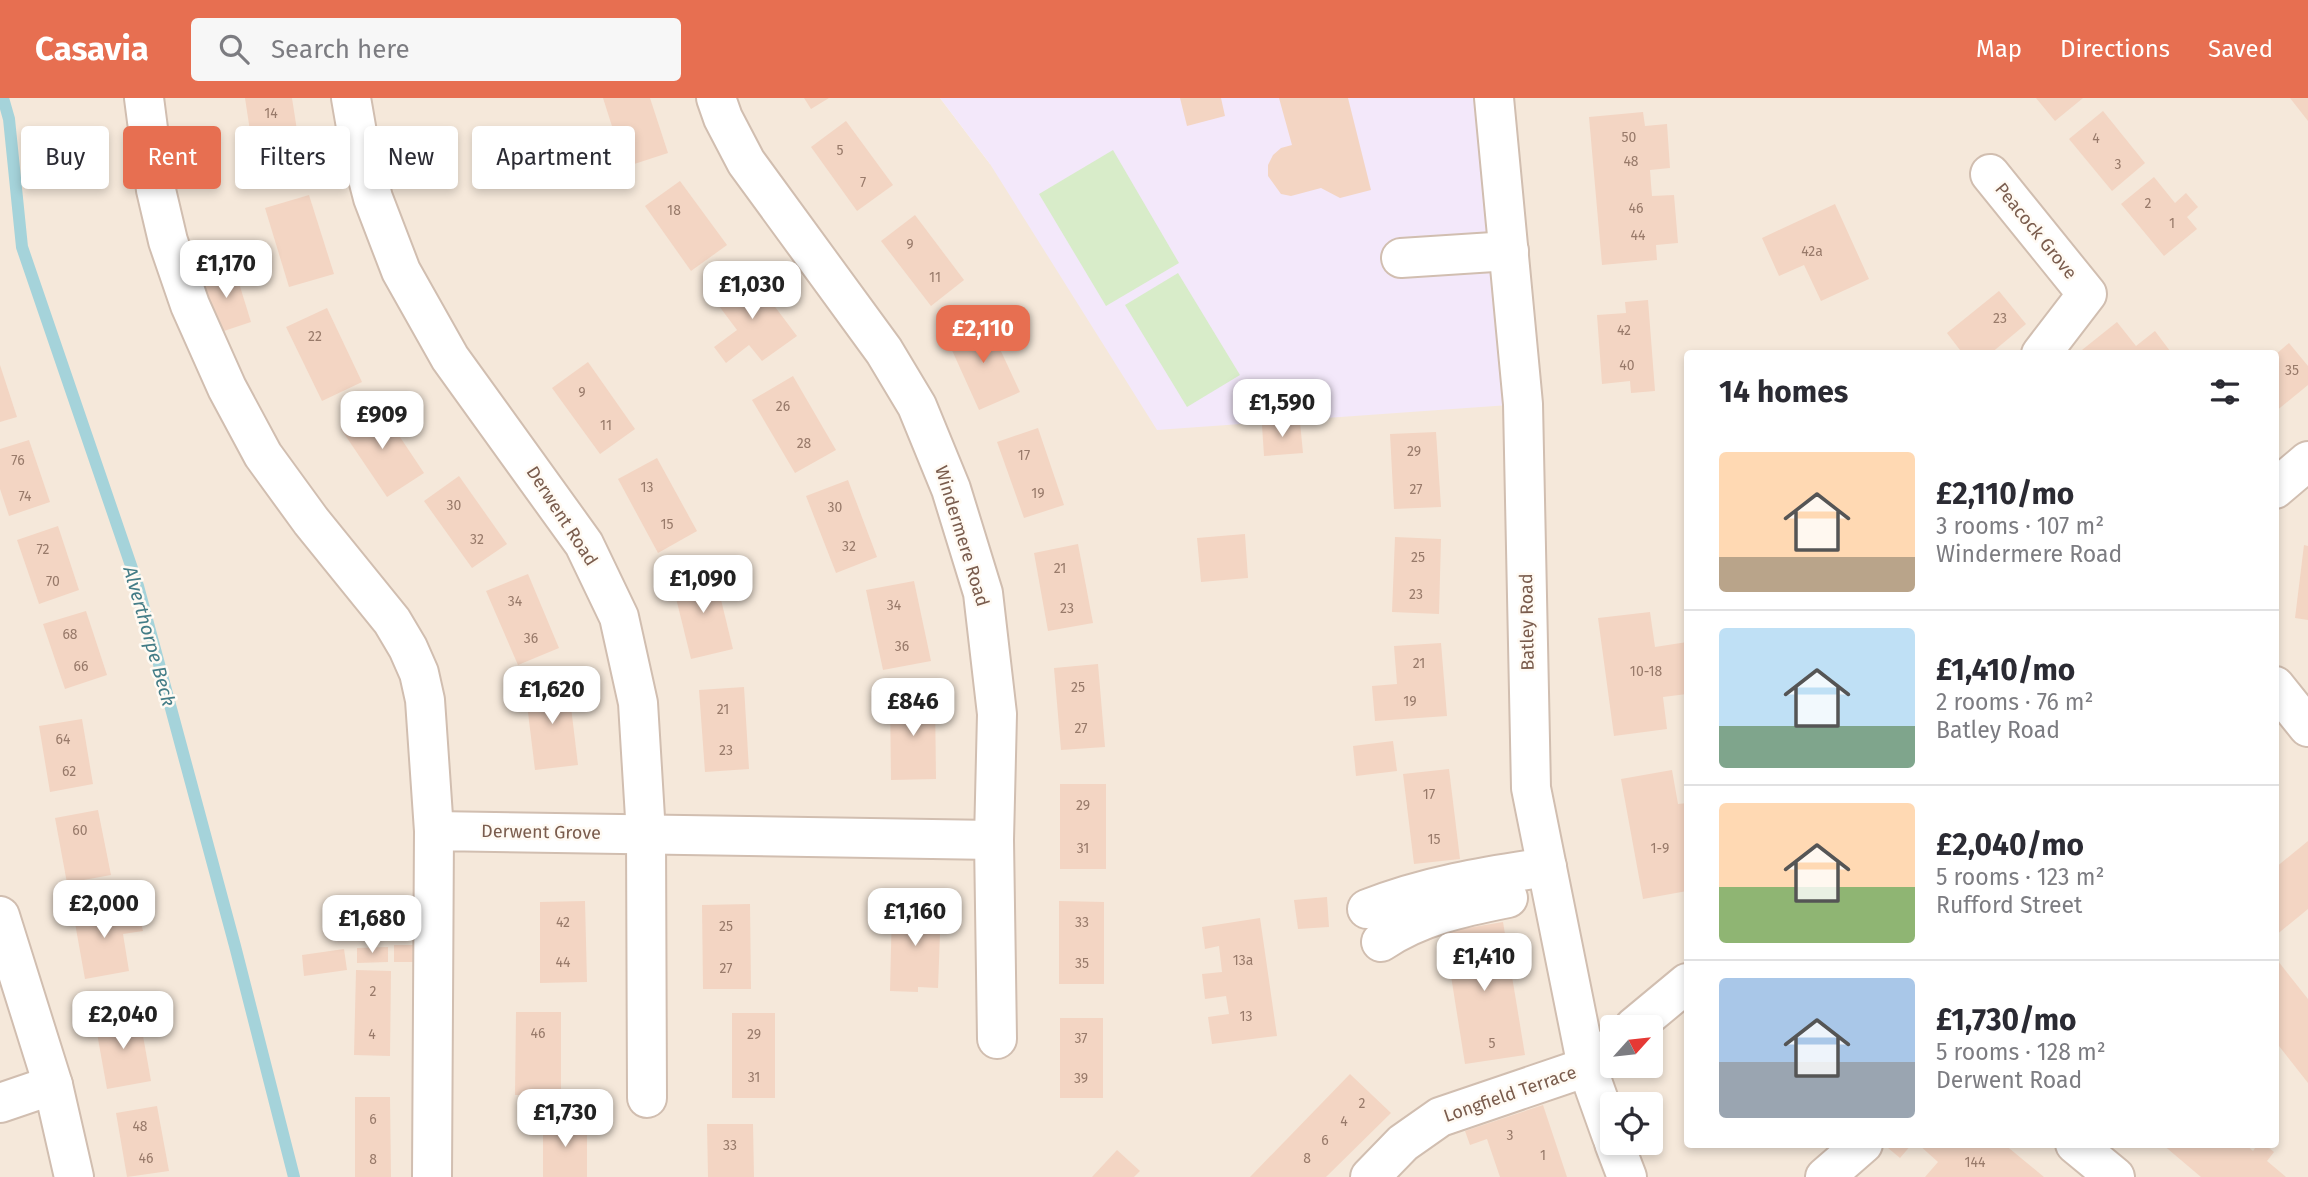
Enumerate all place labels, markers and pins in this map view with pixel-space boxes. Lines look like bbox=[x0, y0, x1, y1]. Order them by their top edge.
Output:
pin: £1,170 bbox=[169, 240, 283, 300]
pin: £1,030 bbox=[695, 262, 809, 321]
pin: £2,110 bbox=[926, 306, 1040, 365]
pin: £1,590 bbox=[1225, 380, 1339, 439]
pin: £909 bbox=[341, 392, 423, 451]
pin: £1,090 bbox=[646, 556, 760, 615]
pin: £1,620 bbox=[495, 666, 609, 726]
pin: £846 bbox=[872, 678, 954, 738]
pin: £2,000 bbox=[47, 880, 161, 940]
pin: £1,160 bbox=[858, 888, 972, 948]
pin: £1,680 bbox=[315, 896, 429, 955]
pin: £1,410 bbox=[1427, 934, 1541, 993]
pin: £2,040 bbox=[66, 992, 180, 1051]
pin: £1,730 bbox=[508, 1090, 622, 1149]

